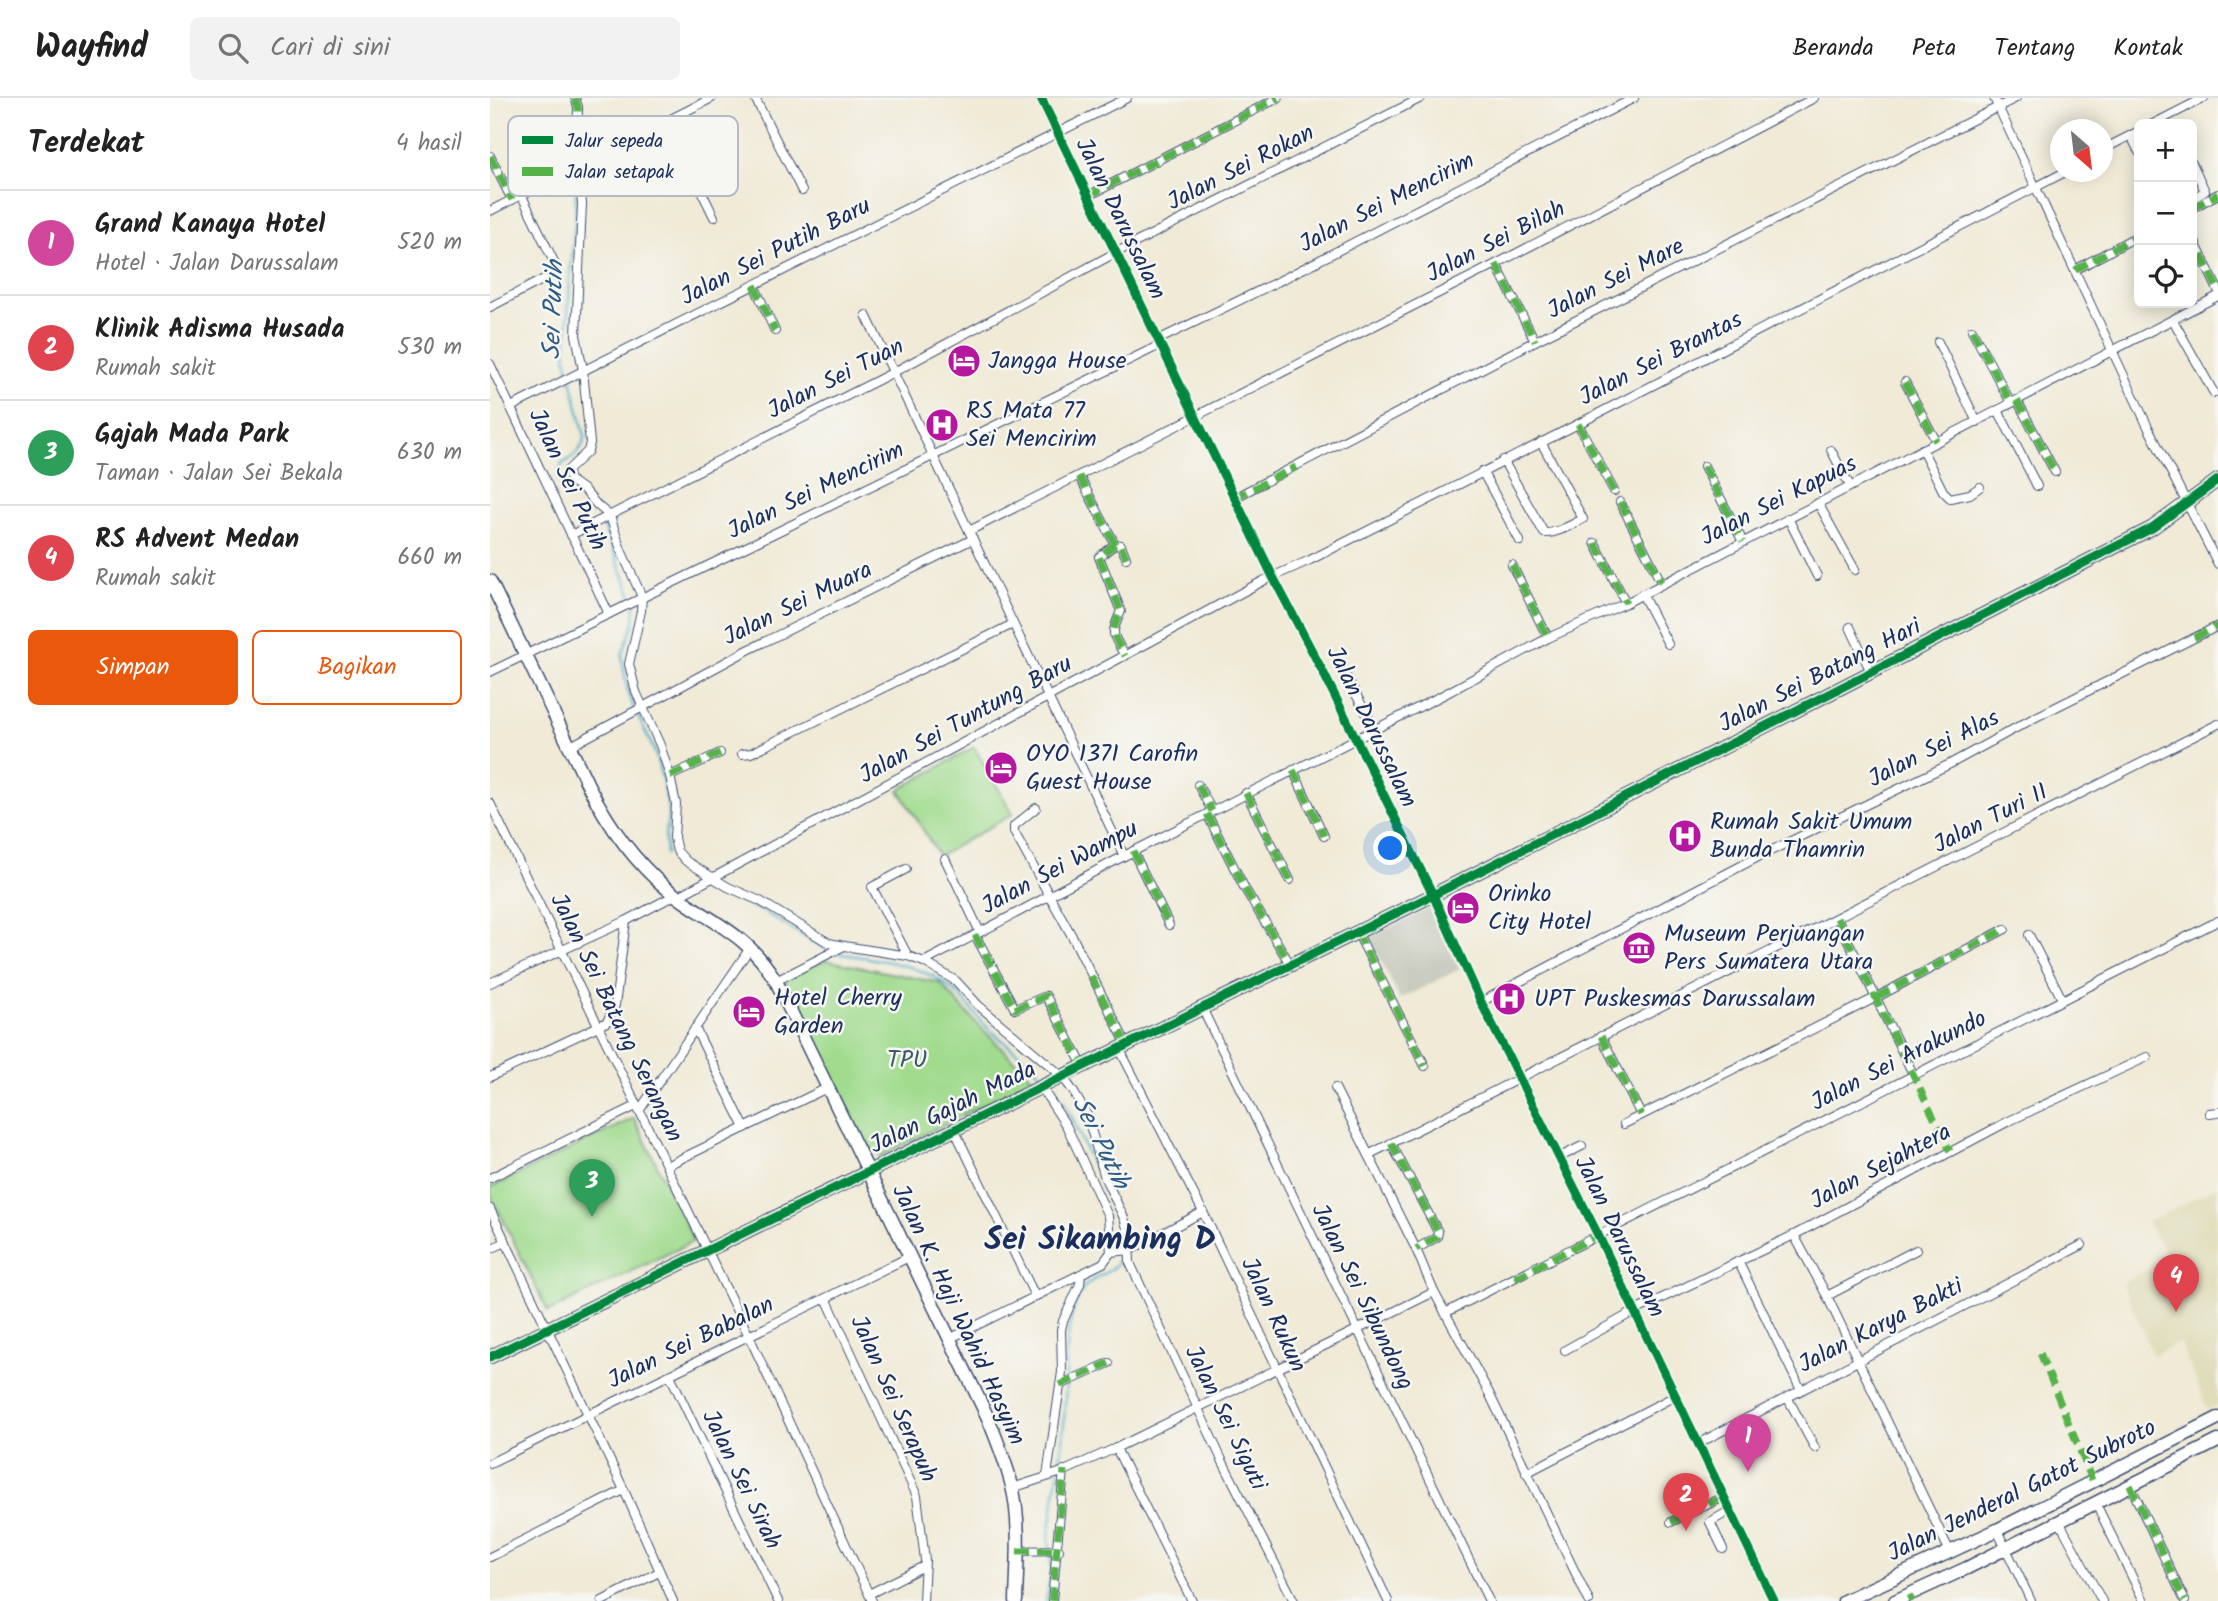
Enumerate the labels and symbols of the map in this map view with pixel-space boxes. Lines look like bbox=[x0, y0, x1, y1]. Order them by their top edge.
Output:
street label: Jalan Sei Rokan bbox=[1160, 114, 1322, 222]
legend bbox=[508, 116, 738, 196]
north arrow bbox=[2050, 119, 2113, 182]
text: Jalur sepeda bbox=[565, 127, 663, 157]
street label: Jalan Darussalam bbox=[1064, 131, 1176, 307]
street label: Jalan Sei Mencirim bbox=[1292, 142, 1482, 264]
text: Jalan setapak bbox=[565, 158, 674, 188]
street label: Jalan Sei Putih Baru bbox=[674, 187, 878, 317]
street label: Jalan Sei Bilah bbox=[1419, 190, 1573, 294]
street label: Jalan Sei Mare bbox=[1540, 228, 1692, 330]
water label: Sei Putih bbox=[531, 258, 577, 360]
street label: Jalan Sei Brantas bbox=[1572, 301, 1750, 417]
street label: Jalan Sei Tuan bbox=[761, 328, 911, 430]
hotel icon: Jangga House bbox=[945, 342, 983, 380]
place label: Jangga House bbox=[988, 342, 1127, 381]
place label: RS Mata 77 Sei Mencirim bbox=[966, 392, 1097, 459]
street label: Jalan Sei Putih bbox=[517, 402, 617, 558]
hospital icon: RS Mata 77 Sei Mencirim bbox=[923, 406, 961, 444]
street label: Jalan Sei Mencirim bbox=[721, 431, 911, 551]
street label: Jalan Sei Kapuas bbox=[1694, 445, 1864, 557]
street label: Jalan Sei Muara bbox=[717, 551, 879, 657]
street label: Jalan Sei Batang Hari bbox=[1712, 607, 1929, 744]
street label: Jalan Darussalam bbox=[1315, 639, 1427, 815]
street label: Jalan Sei Tuntung Baru bbox=[852, 645, 1080, 795]
street label: Jalan Sei Alas bbox=[1861, 699, 2007, 799]
place label: OYO 1371 Carofin Guest House bbox=[1026, 735, 1198, 802]
hotel icon: OYO 1371 Carofin Guest House bbox=[982, 749, 1020, 787]
street label: Jalan Turi II bbox=[1927, 773, 2055, 865]
place label: Rumah Sakit Umum Bunda Thamrin bbox=[1710, 803, 1912, 870]
street label: Jalan Sei Wampu bbox=[974, 810, 1146, 926]
hospital icon: Rumah Sakit Umum Bunda Thamrin bbox=[1666, 817, 1704, 855]
your location bbox=[1373, 831, 1407, 865]
place label: Orinko City Hotel bbox=[1488, 875, 1591, 942]
street label: Jalan Sei Batang Serangan bbox=[539, 887, 693, 1149]
hotel icon: Orinko City Hotel bbox=[1444, 889, 1482, 927]
place label: Museum Perjuangan Pers Sumatera Utara bbox=[1664, 915, 1873, 982]
museum icon: Museum Perjuangan Pers Sumatera Utara bbox=[1620, 929, 1658, 967]
place label: Hotel Cherry Garden bbox=[774, 979, 902, 1046]
hospital icon: UPT Puskesmas Darussalam bbox=[1490, 980, 1528, 1018]
place label: UPT Puskesmas Darussalam bbox=[1534, 980, 1815, 1019]
hotel icon: Hotel Cherry Garden bbox=[730, 993, 768, 1031]
street label: Jalan Sei Arakundo bbox=[1804, 1000, 1994, 1122]
park label: TPU bbox=[887, 1041, 927, 1080]
street label: Jalan Gajah Mada bbox=[863, 1051, 1043, 1165]
water label: Sei Putih bbox=[1059, 1089, 1141, 1199]
street label: Jalan Sejahtera bbox=[1803, 1113, 1959, 1221]
street label: Jalan Darussalam bbox=[1563, 1149, 1675, 1325]
pin: 3 bbox=[569, 1159, 615, 1217]
street label: Jalan K. Haji Wahid Hasyim bbox=[880, 1178, 1036, 1452]
street label: Jalan Sei Sibundong bbox=[1300, 1197, 1424, 1397]
district label: Sei Sikambing D bbox=[984, 1215, 1216, 1266]
street label: Jalan Rukun bbox=[1229, 1251, 1317, 1379]
pin: 4 bbox=[2153, 1254, 2199, 1312]
street label: Jalan Karya Bakti bbox=[1792, 1267, 1971, 1384]
street label: Jalan Sei Babalan bbox=[601, 1286, 781, 1400]
street label: Jalan Sei Serapuh bbox=[839, 1309, 947, 1489]
street label: Jalan Sei Siguti bbox=[1173, 1339, 1278, 1498]
street label: Jalan Sei Sirah bbox=[690, 1403, 792, 1557]
street label: Jalan Jenderal Gatot Subroto bbox=[1881, 1409, 2163, 1573]
pin: 1 bbox=[1725, 1414, 1771, 1472]
pin: 2 bbox=[1663, 1473, 1709, 1531]

